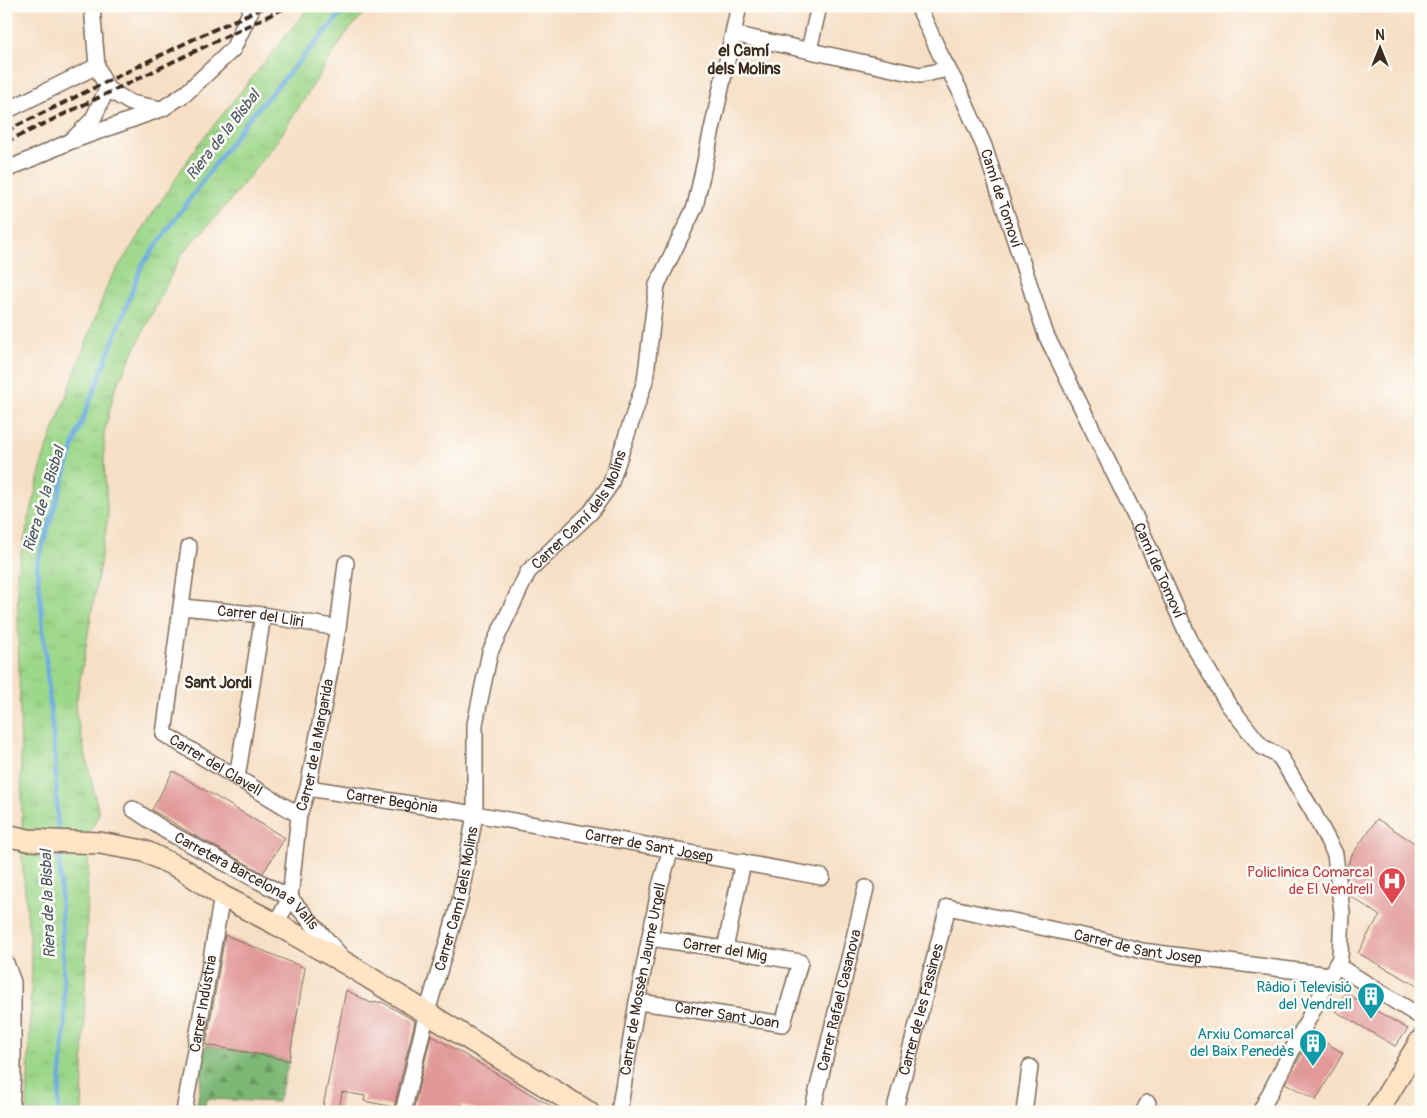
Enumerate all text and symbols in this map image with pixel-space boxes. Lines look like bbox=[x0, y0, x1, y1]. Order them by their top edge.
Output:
north arrow bbox=[1354, 22, 1404, 72]
text: N bbox=[1375, 27, 1385, 44]
district label: el Camí dels Molins bbox=[708, 41, 781, 79]
water label: Riera de la Bisbal bbox=[182, 84, 266, 184]
street label: Camí de Tomoví bbox=[976, 147, 1026, 250]
water label: Riera de la Bisbal bbox=[19, 442, 70, 554]
street label: Carrer Camí dels Molins bbox=[527, 448, 631, 573]
street label: Camí de Tomoví bbox=[1130, 520, 1189, 621]
street label: Carrer del Lliri bbox=[216, 601, 306, 631]
district label: Sant Jordi bbox=[184, 673, 252, 693]
street label: Carrer de la Margarida bbox=[291, 677, 338, 814]
street label: Carrer del Clavell bbox=[166, 730, 266, 800]
street label: Carrer Begònia bbox=[345, 785, 439, 818]
street label: Carrer Camí dels Molins bbox=[430, 825, 482, 973]
street label: Carrer de Sant Josep bbox=[583, 825, 715, 867]
street label: Carretera Barcelona a Valls bbox=[171, 828, 323, 934]
water label: Riera de la Bisbal bbox=[36, 847, 60, 959]
place label: Policlinica Comarcal de El Vendrell bbox=[1247, 863, 1373, 899]
hospital icon: Policlinica Comarcal de El Vendrell bbox=[1377, 866, 1407, 905]
street label: Carrer de Mossèn Jaume Urgell bbox=[616, 880, 670, 1077]
street label: Carrer de Sant Josep bbox=[1072, 925, 1203, 968]
street label: Carrer Rafael Casanova bbox=[813, 927, 865, 1073]
street label: Carrer del Mig bbox=[681, 934, 769, 966]
street label: Carrer de les Fassines bbox=[895, 941, 948, 1077]
street label: Carrer Indústria bbox=[185, 954, 221, 1054]
place label: Ràdio i Televisió del Vendrell bbox=[1256, 978, 1352, 1014]
building icon: Ràdio i Televisió del Vendrell bbox=[1356, 981, 1386, 1020]
street label: Carrer Sant Joan bbox=[673, 998, 781, 1033]
place label: Arxiu Comarcal del Baix Penedès bbox=[1190, 1025, 1294, 1061]
building icon: Arxiu Comarcal del Baix Penedès bbox=[1298, 1028, 1328, 1067]

